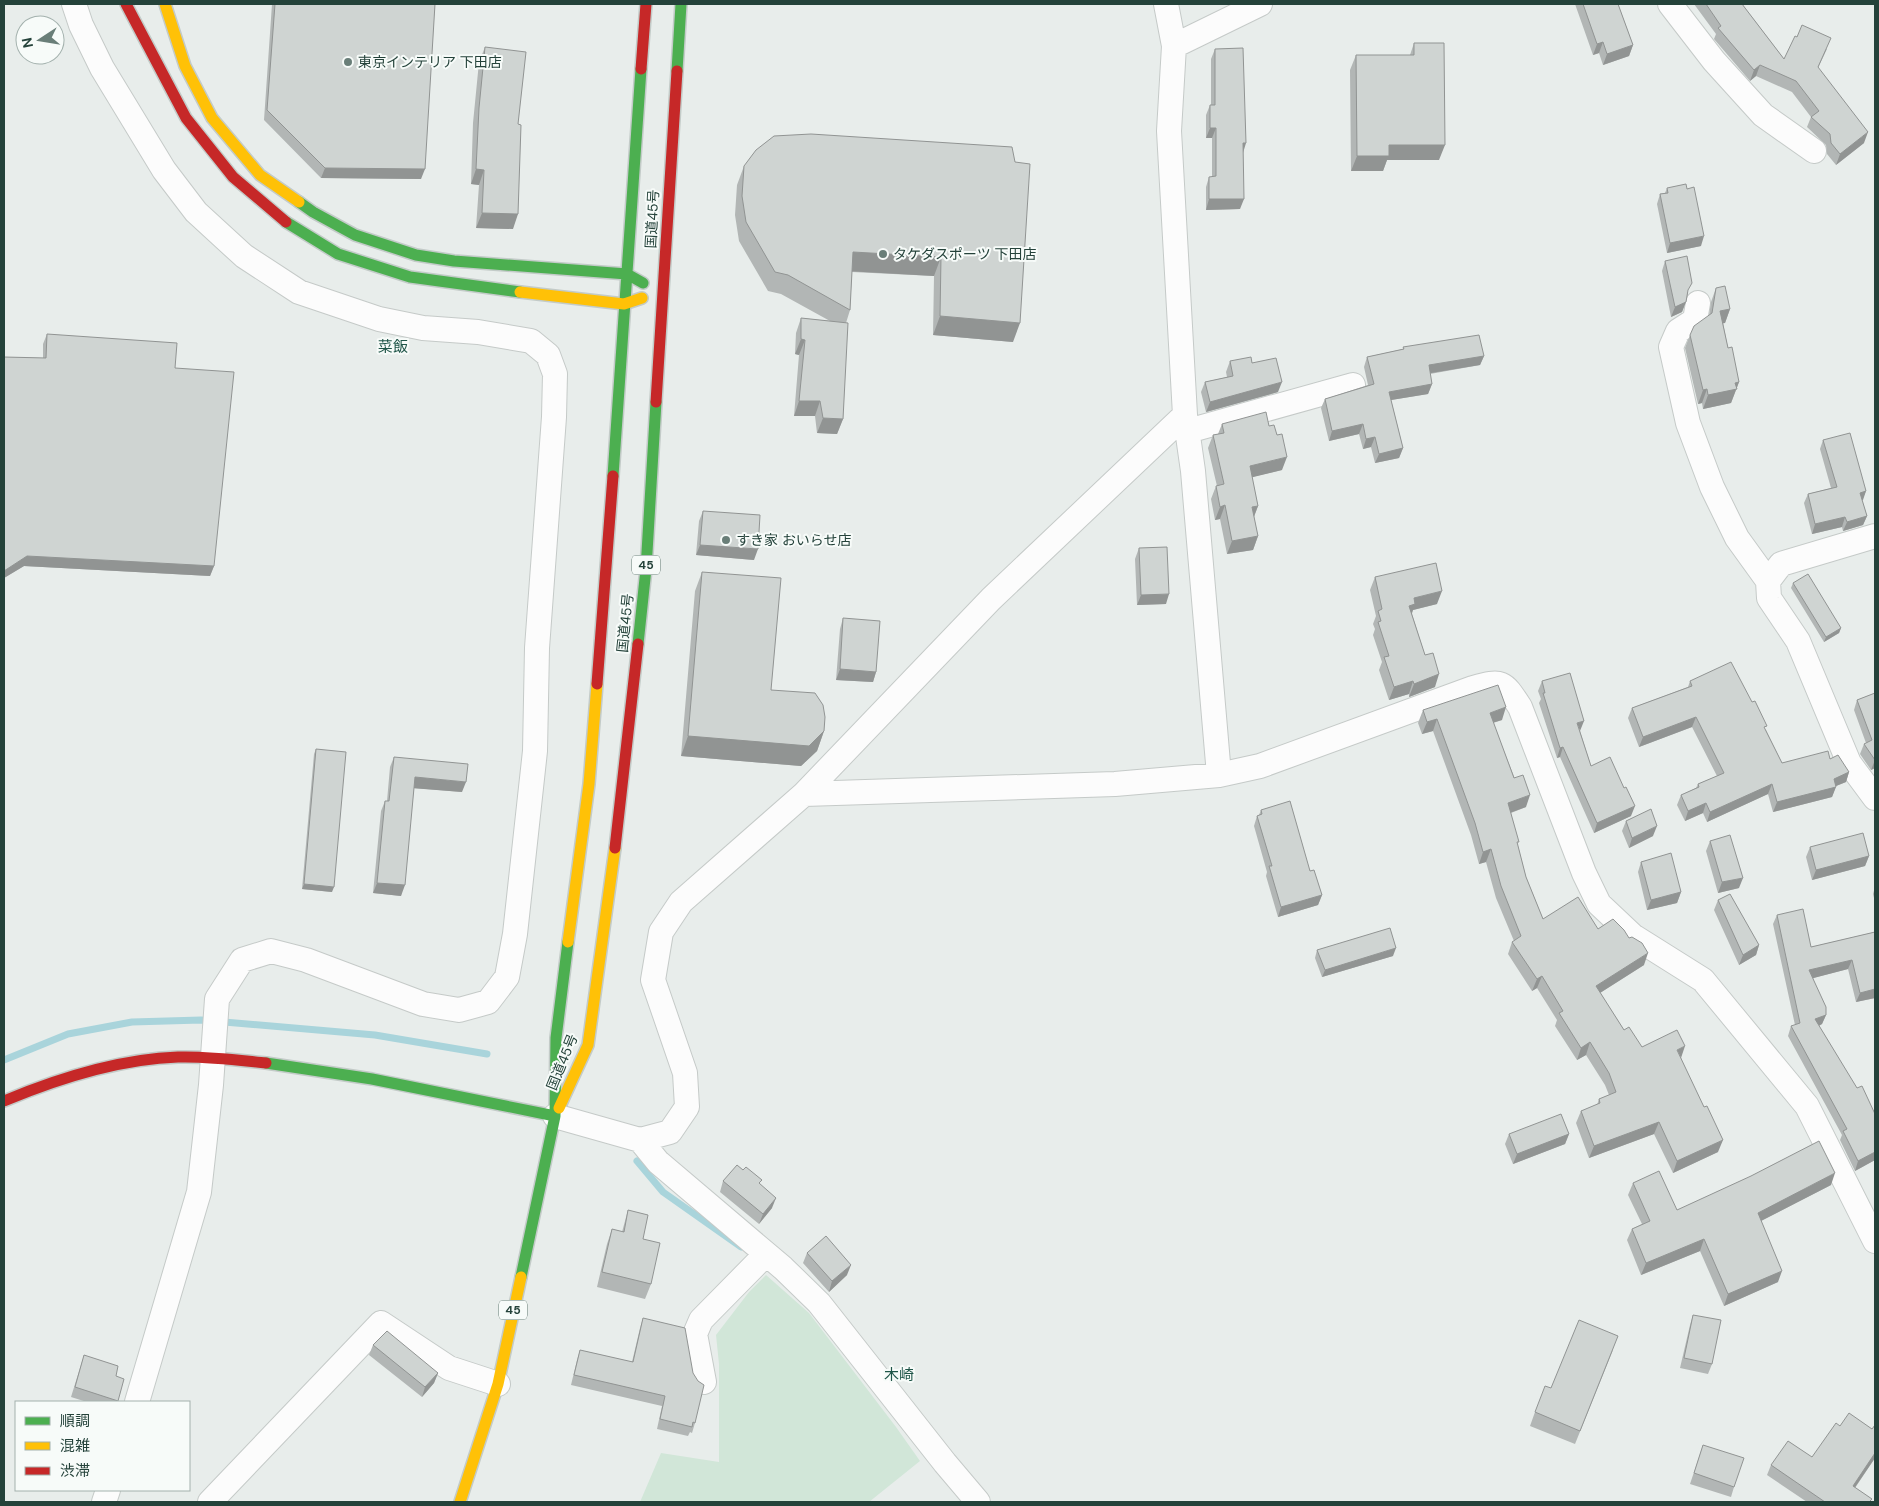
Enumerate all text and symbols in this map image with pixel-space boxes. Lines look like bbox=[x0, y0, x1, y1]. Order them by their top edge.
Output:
north arrow bbox=[15, 15, 65, 65]
text: N bbox=[17, 36, 37, 50]
place label: 東京インテリア 下田店 bbox=[358, 53, 502, 71]
marker: 東京インテリア 下田店 bbox=[342, 56, 354, 68]
street label: 国道45号 bbox=[641, 189, 663, 249]
place label: タケダスポーツ 下田店 bbox=[893, 245, 1036, 263]
marker: タケダスポーツ 下田店 bbox=[877, 248, 889, 260]
district label: 菜飯 bbox=[378, 337, 408, 357]
place label: すき家 おいらせ店 bbox=[736, 531, 851, 549]
marker: すき家 おいらせ店 bbox=[720, 534, 732, 546]
road number: 45 bbox=[632, 556, 660, 574]
street label: 国道45号 bbox=[613, 593, 637, 653]
street label: 国道45号 bbox=[543, 1031, 581, 1093]
road number: 45 bbox=[499, 1300, 527, 1320]
district label: 木崎 bbox=[884, 1365, 914, 1385]
legend bbox=[15, 1401, 190, 1491]
text: 順調 bbox=[60, 1411, 90, 1431]
text: 混雑 bbox=[60, 1436, 90, 1456]
text: 渋滞 bbox=[60, 1461, 90, 1481]

